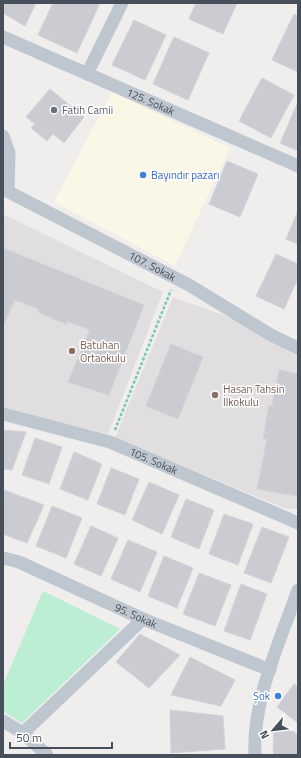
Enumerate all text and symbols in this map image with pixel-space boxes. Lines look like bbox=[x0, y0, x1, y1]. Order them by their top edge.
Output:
street label: 125. Sokak bbox=[124, 84, 178, 119]
place label: Fatih Camii bbox=[62, 102, 113, 118]
marker: Fatih Camii bbox=[49, 105, 59, 115]
place label: Bayındır pazarı bbox=[151, 167, 219, 183]
marker: Bayındır pazarı bbox=[138, 170, 148, 180]
street label: 107. Sokak bbox=[126, 247, 179, 285]
place label: Batuhan Ortaokulu bbox=[80, 337, 126, 366]
marker: Batuhan Ortaokulu bbox=[67, 346, 77, 356]
place label: Hasan Tahsin İlkokulu bbox=[223, 381, 285, 410]
marker: Hasan Tahsin İlkokulu bbox=[210, 390, 220, 400]
street label: 105. Sokak bbox=[127, 443, 181, 479]
street label: 95. Sokak bbox=[112, 599, 160, 632]
place label: Şok bbox=[253, 688, 271, 704]
marker: Şok bbox=[273, 691, 283, 701]
north arrow bbox=[253, 710, 293, 750]
scale bar bbox=[10, 724, 112, 750]
text: 50 m bbox=[16, 728, 42, 747]
text: N bbox=[255, 728, 273, 742]

